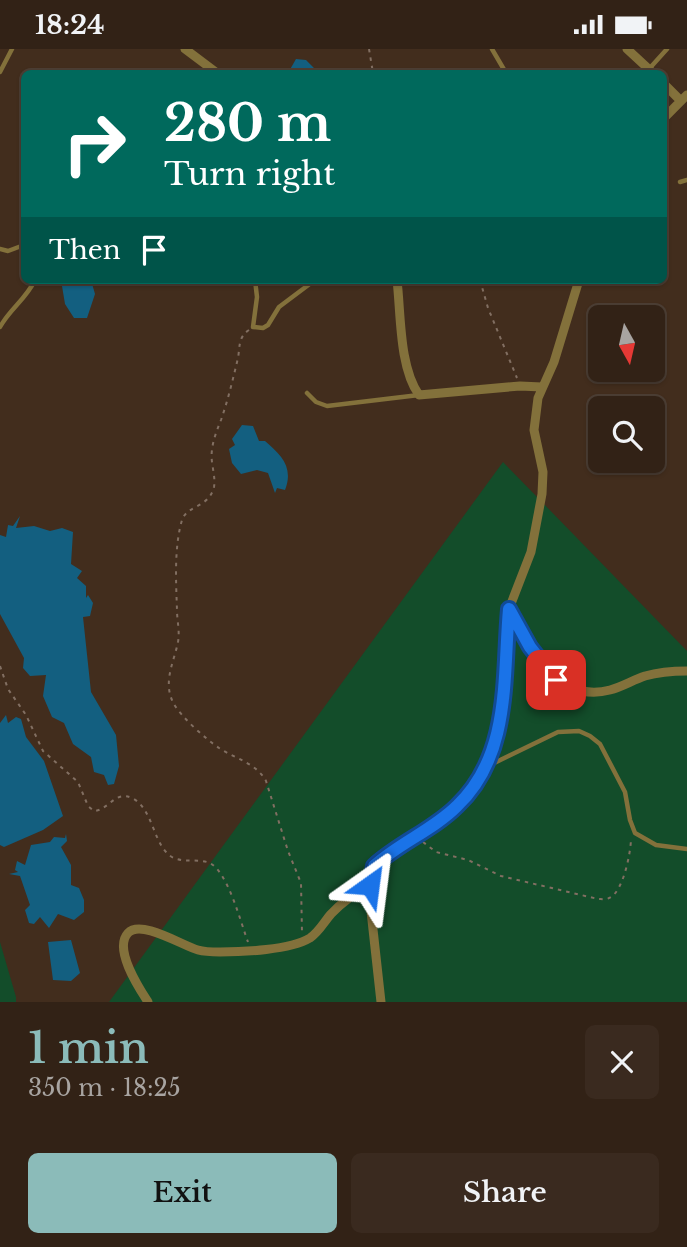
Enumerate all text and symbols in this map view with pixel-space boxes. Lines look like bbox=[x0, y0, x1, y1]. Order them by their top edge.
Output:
text: 18:24 bbox=[35, 9, 104, 41]
text: 280 m bbox=[164, 93, 331, 154]
icon: right bbox=[49, 98, 140, 189]
text: Turn right bbox=[164, 154, 335, 194]
icon: arrive bbox=[135, 231, 173, 269]
text: Then bbox=[49, 234, 121, 266]
north arrow bbox=[588, 305, 665, 381]
map controls bbox=[588, 305, 665, 473]
button: search bbox=[588, 396, 665, 473]
pin bbox=[526, 650, 586, 710]
icon: arrive bbox=[537, 661, 575, 699]
position arrow bbox=[333, 848, 407, 922]
text: 1 min bbox=[28, 1022, 149, 1074]
button: close bbox=[585, 1025, 659, 1099]
text: 350 m · 18:25 bbox=[28, 1074, 181, 1102]
button: Exit bbox=[28, 1153, 337, 1233]
button: Share bbox=[351, 1153, 659, 1233]

